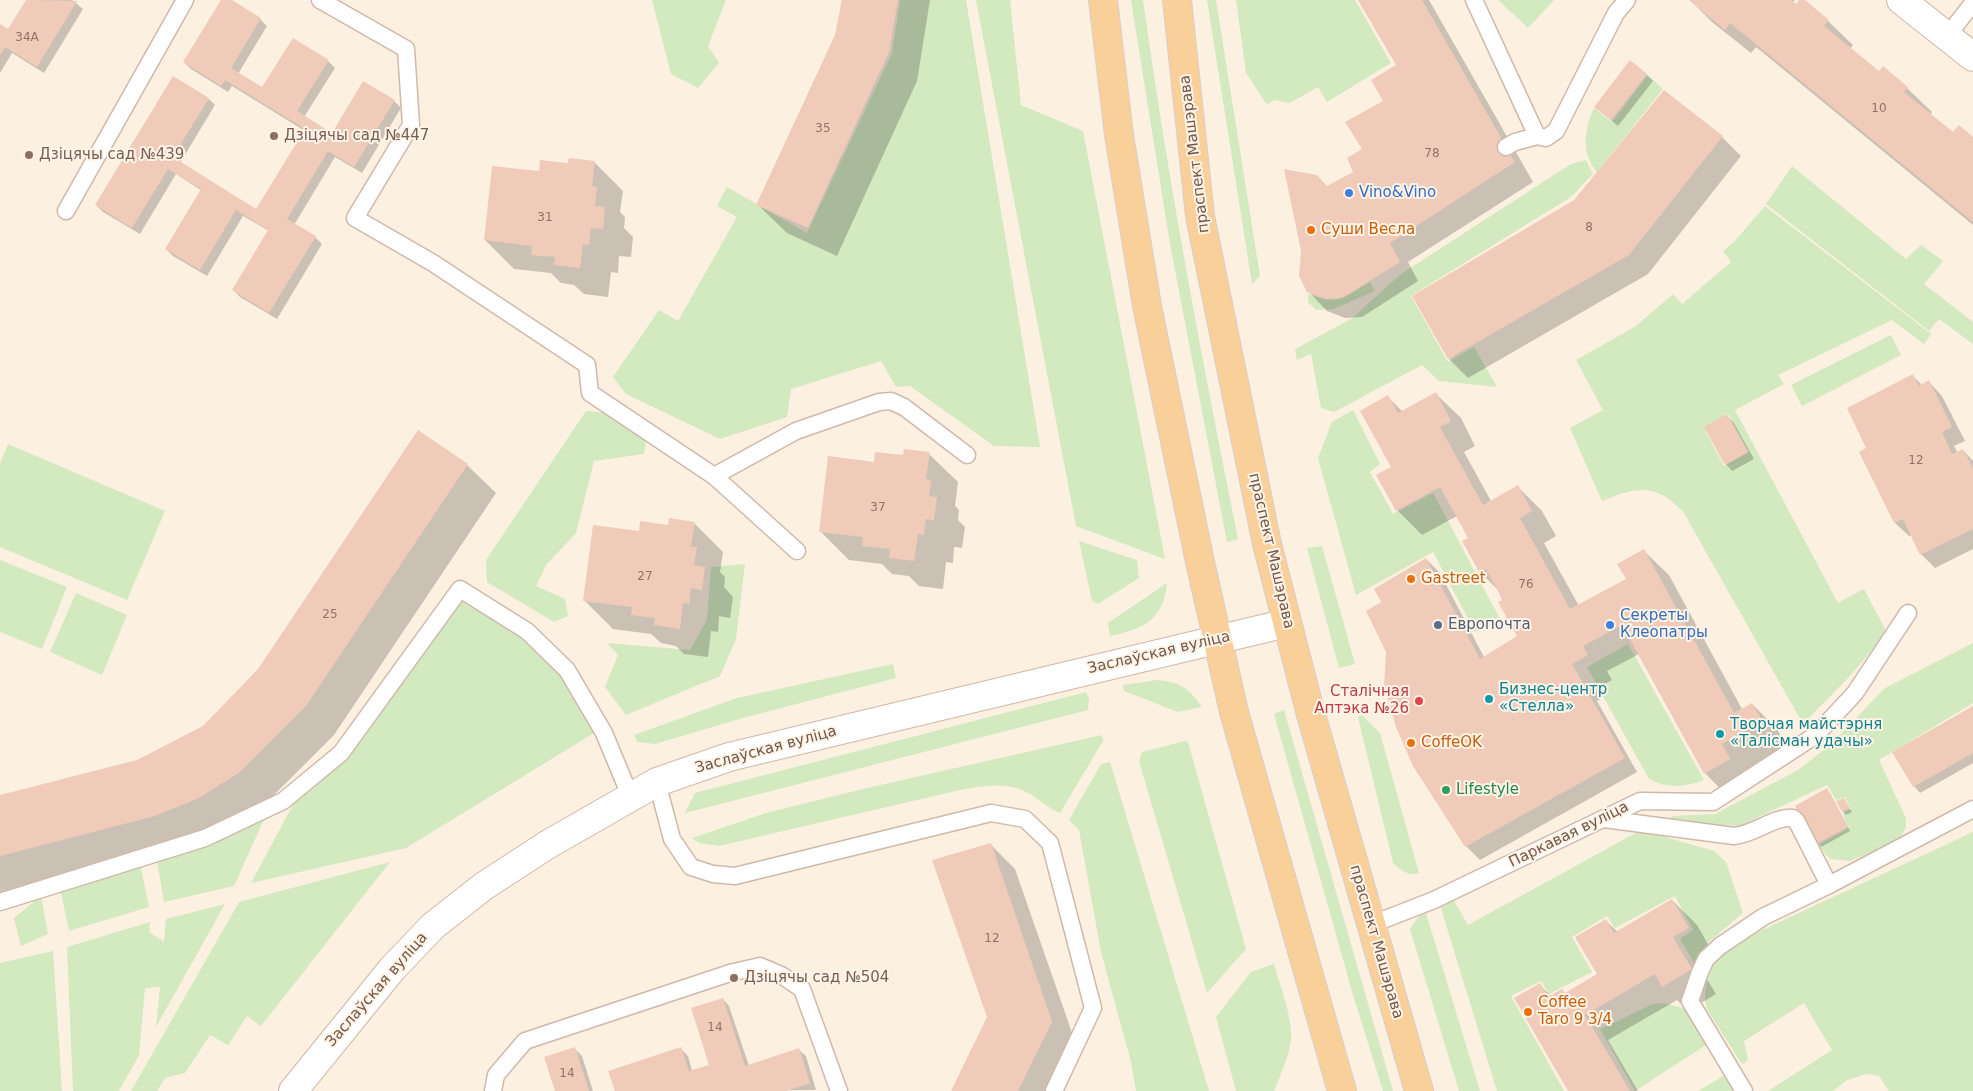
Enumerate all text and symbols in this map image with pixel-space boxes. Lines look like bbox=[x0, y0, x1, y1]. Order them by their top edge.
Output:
house number: 34А bbox=[15, 31, 39, 45]
street label: праспект Машэрава bbox=[1176, 74, 1214, 234]
house number: 10 bbox=[1871, 102, 1887, 116]
house number: 35 bbox=[815, 122, 831, 136]
place label: Дзіцячы сад №447 bbox=[284, 127, 429, 145]
marker: Дзіцячы сад №447 bbox=[268, 130, 280, 142]
place label: Дзіцячы сад №439 bbox=[39, 146, 184, 164]
house number: 78 bbox=[1424, 147, 1440, 161]
marker: Дзіцячы сад №439 bbox=[23, 149, 35, 161]
place label: Vino&Vino bbox=[1359, 184, 1436, 202]
marker: Vino&Vino bbox=[1343, 187, 1355, 199]
house number: 31 bbox=[537, 211, 553, 225]
place label: Суши Весла bbox=[1321, 221, 1415, 239]
house number: 8 bbox=[1585, 221, 1593, 235]
marker: Суши Весла bbox=[1305, 224, 1317, 236]
house number: 12 bbox=[1908, 454, 1924, 468]
street label: праспект Машэрава bbox=[1244, 471, 1298, 631]
house number: 37 bbox=[870, 501, 886, 515]
house number: 27 bbox=[637, 570, 653, 584]
place label: Gastreet bbox=[1421, 570, 1486, 588]
marker: Gastreet bbox=[1405, 573, 1417, 585]
house number: 76 bbox=[1518, 578, 1534, 592]
place label: Секреты Клеопатры bbox=[1620, 607, 1708, 642]
house number: 25 bbox=[322, 608, 338, 622]
place label: Европочта bbox=[1448, 616, 1531, 634]
marker: Европочта bbox=[1432, 619, 1444, 631]
marker: Секреты Клеопатры bbox=[1604, 619, 1616, 631]
street label: Заслаўская вуліца bbox=[1086, 628, 1232, 678]
place label: Бизнес-центр «Стелла» bbox=[1499, 681, 1607, 716]
place label: Сталічная Аптэка №26 bbox=[1314, 683, 1409, 718]
marker: Бизнес-центр «Стелла» bbox=[1483, 693, 1495, 705]
marker: Сталічная Аптэка №26 bbox=[1413, 695, 1425, 707]
place label: Творчая майстэрня «Талісман удачы» bbox=[1730, 716, 1882, 751]
street label: Заслаўская вуліца bbox=[693, 722, 839, 778]
marker: Творчая майстэрня «Талісман удачы» bbox=[1714, 728, 1726, 740]
place label: CoffeOK bbox=[1421, 734, 1482, 752]
marker: CoffeOK bbox=[1405, 737, 1417, 749]
place label: Lifestyle bbox=[1456, 781, 1519, 799]
marker: Lifestyle bbox=[1440, 784, 1452, 796]
street label: Паркавая вуліца bbox=[1506, 798, 1632, 872]
street label: праспект Машэрава bbox=[1345, 863, 1407, 1021]
street label: Заслаўская вуліца bbox=[322, 929, 432, 1051]
house number: 12 bbox=[984, 932, 1000, 946]
place label: Дзіцячы сад №504 bbox=[744, 969, 889, 987]
marker: Дзіцячы сад №504 bbox=[728, 972, 740, 984]
place label: Coffee Taro 9 3/4 bbox=[1538, 994, 1612, 1029]
marker: Coffee Taro 9 3/4 bbox=[1522, 1006, 1534, 1018]
house number: 14 bbox=[707, 1021, 723, 1035]
house number: 14 bbox=[559, 1067, 575, 1081]

